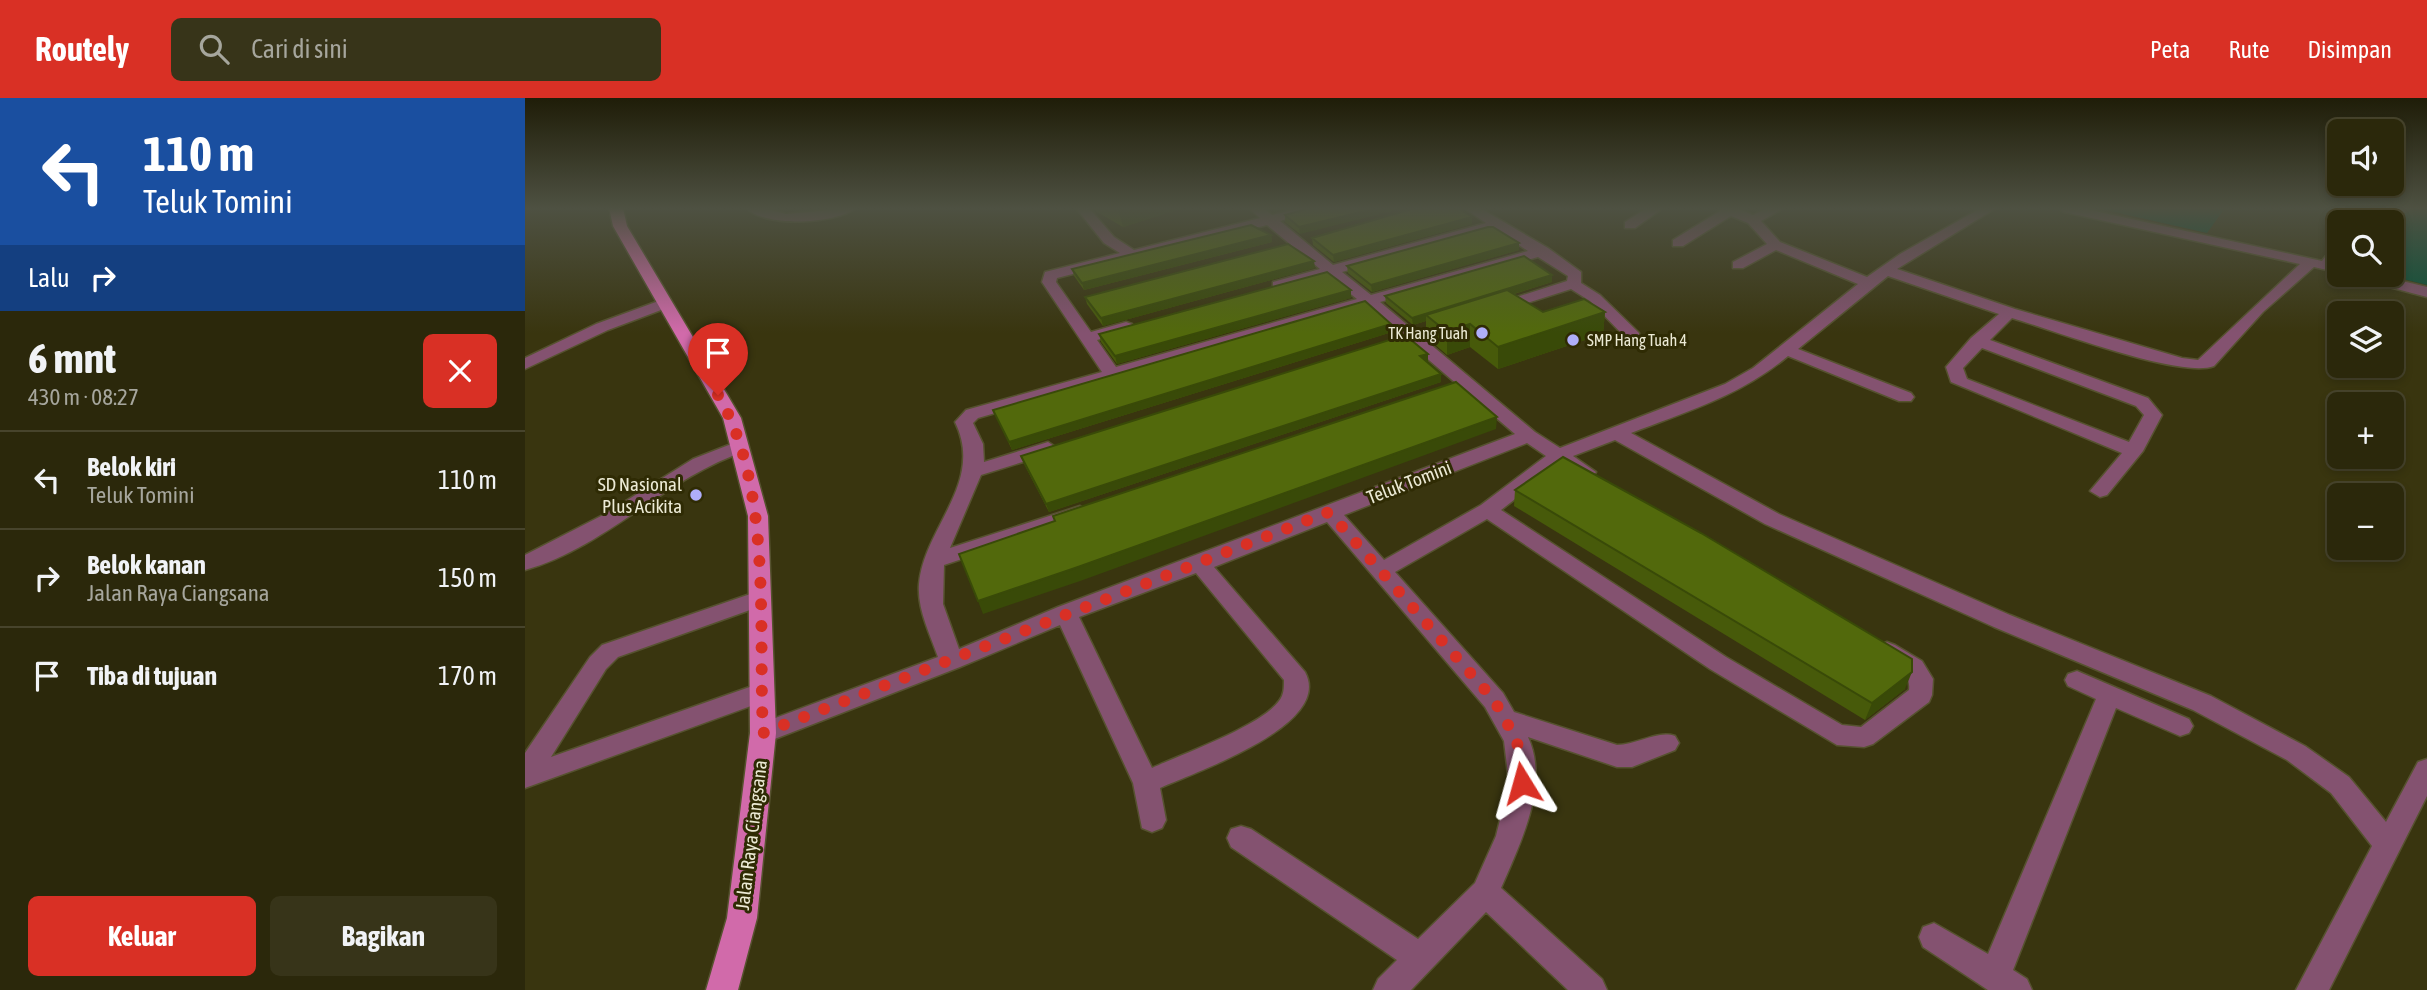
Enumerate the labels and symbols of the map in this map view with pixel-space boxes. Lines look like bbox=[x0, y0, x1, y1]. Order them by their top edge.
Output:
pin bbox=[688, 323, 748, 395]
place label: TK Hang Tuah bbox=[1388, 324, 1468, 343]
marker: TK Hang Tuah bbox=[1474, 325, 1490, 341]
place label: SMP Hang Tuah 4 bbox=[1587, 331, 1687, 350]
marker: SMP Hang Tuah 4 bbox=[1565, 332, 1581, 348]
street label: Teluk Tomini bbox=[1364, 456, 1454, 508]
place label: SD Nasional Plus Acikita bbox=[598, 473, 682, 517]
marker: SD Nasional Plus Acikita bbox=[688, 487, 704, 503]
position arrow bbox=[1485, 746, 1559, 820]
street label: Jalan Raya Ciangsana bbox=[731, 759, 771, 911]

